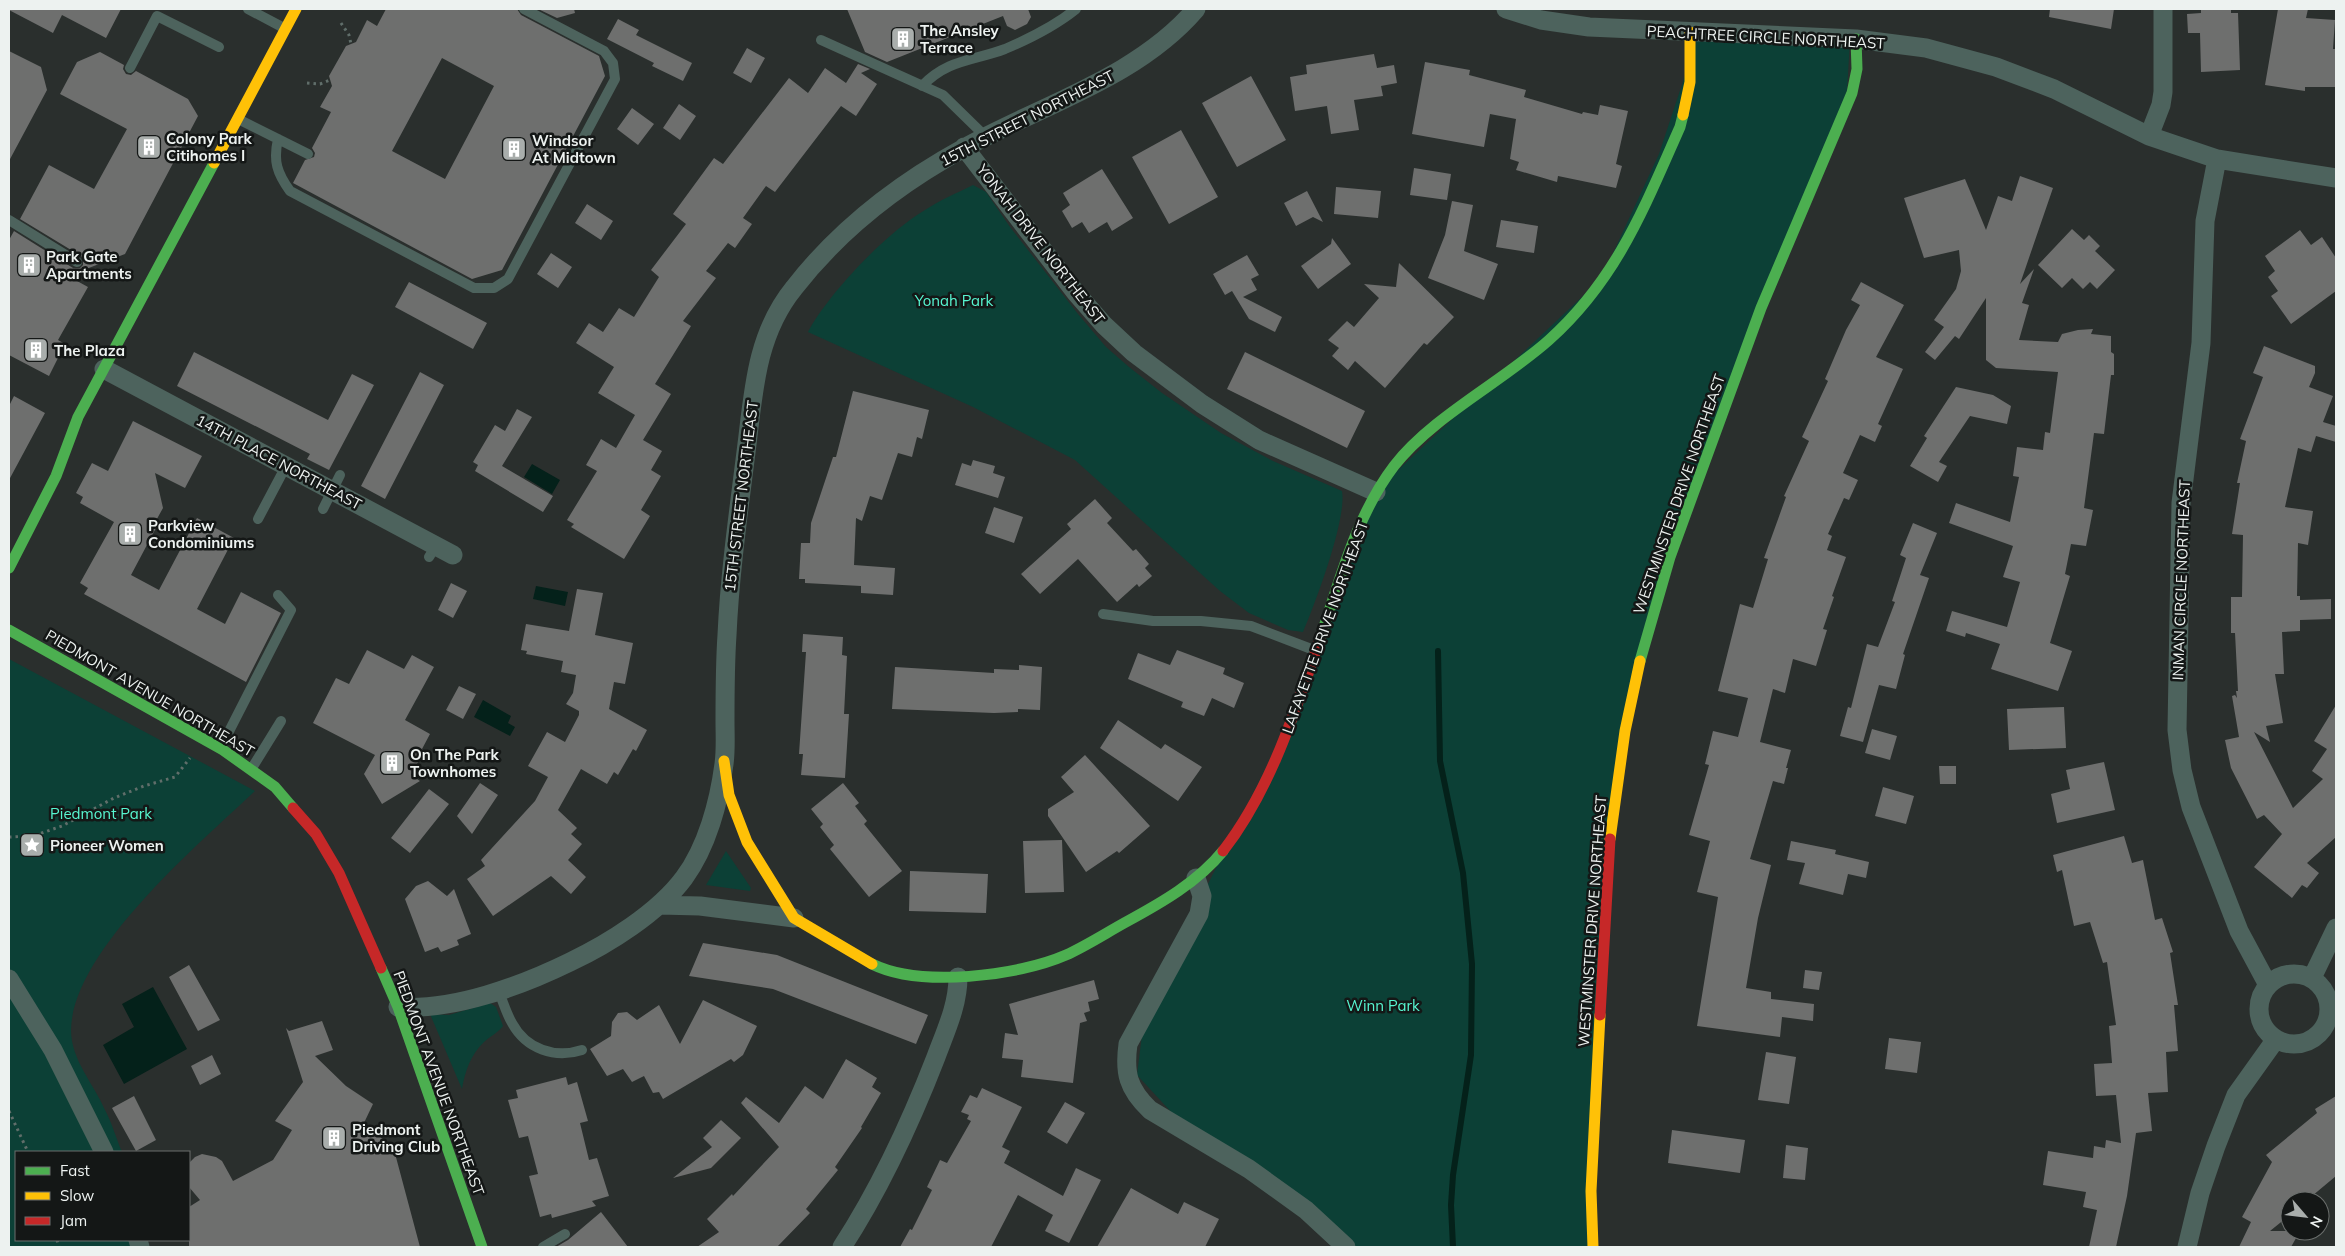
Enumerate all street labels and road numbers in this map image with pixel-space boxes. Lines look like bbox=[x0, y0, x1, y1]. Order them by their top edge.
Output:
street label: PEACHTREE CIRCLE NORTHEAST bbox=[1646, 21, 1886, 53]
street label: 15TH STREET NORTHEAST bbox=[937, 66, 1117, 170]
street label: YONAH DRIVE NORTHEAST bbox=[972, 160, 1109, 328]
street label: WESTMINSTER DRIVE NORTHEAST bbox=[1629, 371, 1729, 617]
street label: 15TH STREET NORTHEAST bbox=[720, 399, 762, 593]
street label: 14TH PLACE NORTHEAST bbox=[193, 410, 365, 514]
street label: INMAN CIRCLE NORTHEAST bbox=[2168, 479, 2194, 681]
street label: LAFAYETTE DRIVE NORTHEAST bbox=[1278, 518, 1372, 736]
street label: PIEDMONT AVENUE NORTHEAST bbox=[42, 625, 258, 761]
street label: WESTMINSTER DRIVE NORTHEAST bbox=[1574, 794, 1610, 1048]
street label: PIEDMONT AVENUE NORTHEAST bbox=[389, 968, 489, 1198]

